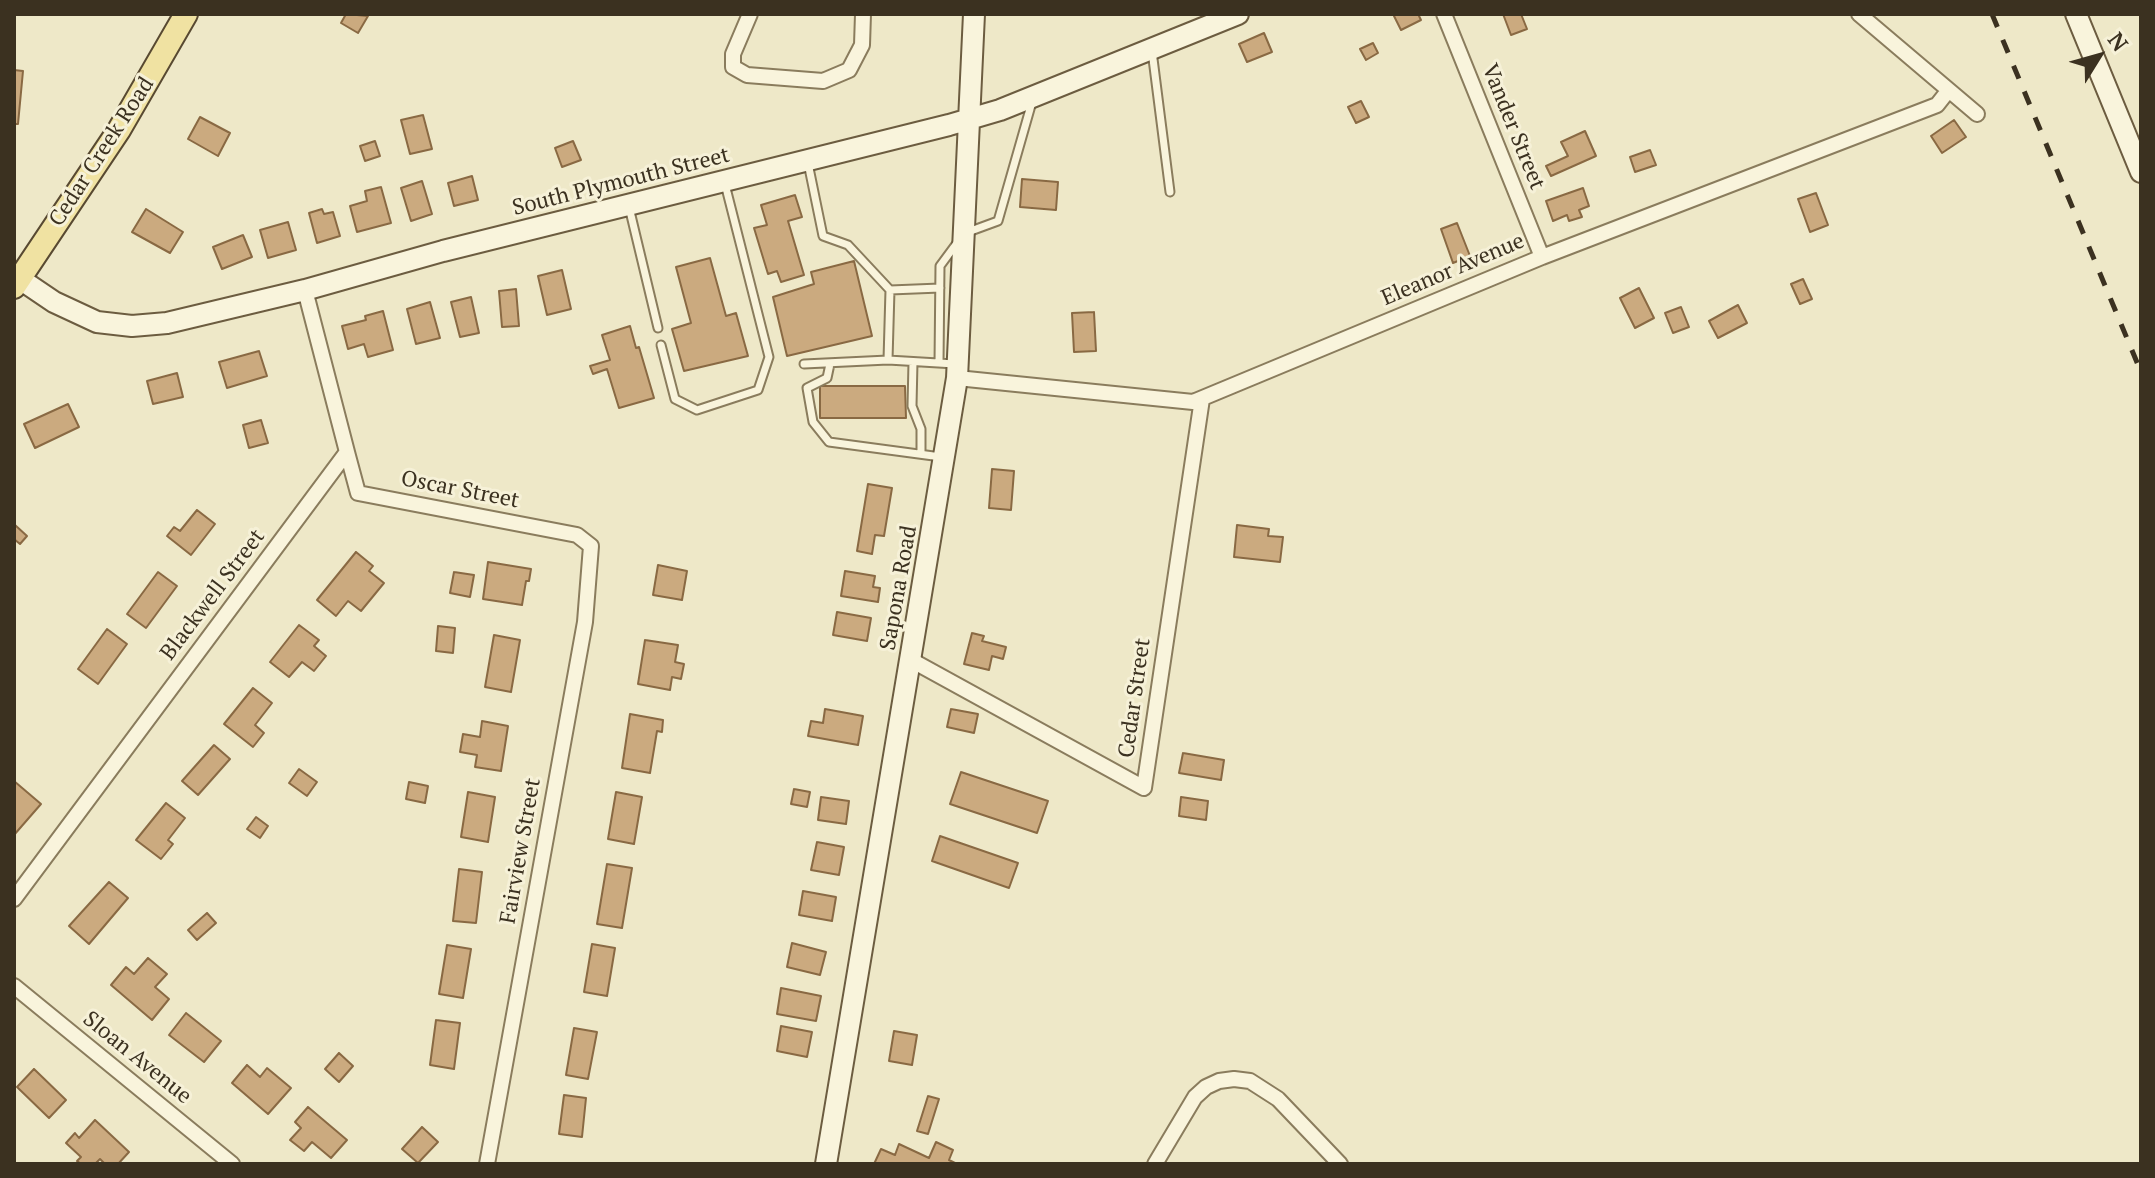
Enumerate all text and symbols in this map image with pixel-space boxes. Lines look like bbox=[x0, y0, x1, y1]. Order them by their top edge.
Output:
north arrow bbox=[2059, 16, 2139, 96]
text: N bbox=[2102, 26, 2135, 57]
street label: Vander Street bbox=[1476, 60, 1550, 194]
street label: Cedar Creek Road bbox=[44, 73, 160, 231]
street label: South Plymouth Street bbox=[510, 142, 732, 222]
street label: Eleanor Avenue bbox=[1378, 228, 1528, 312]
street label: Oscar Street bbox=[399, 466, 521, 514]
street label: Blackwell Street bbox=[155, 524, 271, 666]
street label: Sapona Road bbox=[875, 524, 923, 652]
street label: Cedar Street bbox=[1114, 636, 1156, 760]
street label: Fairview Street bbox=[495, 776, 547, 926]
street label: Sloan Avenue bbox=[77, 1006, 197, 1110]

